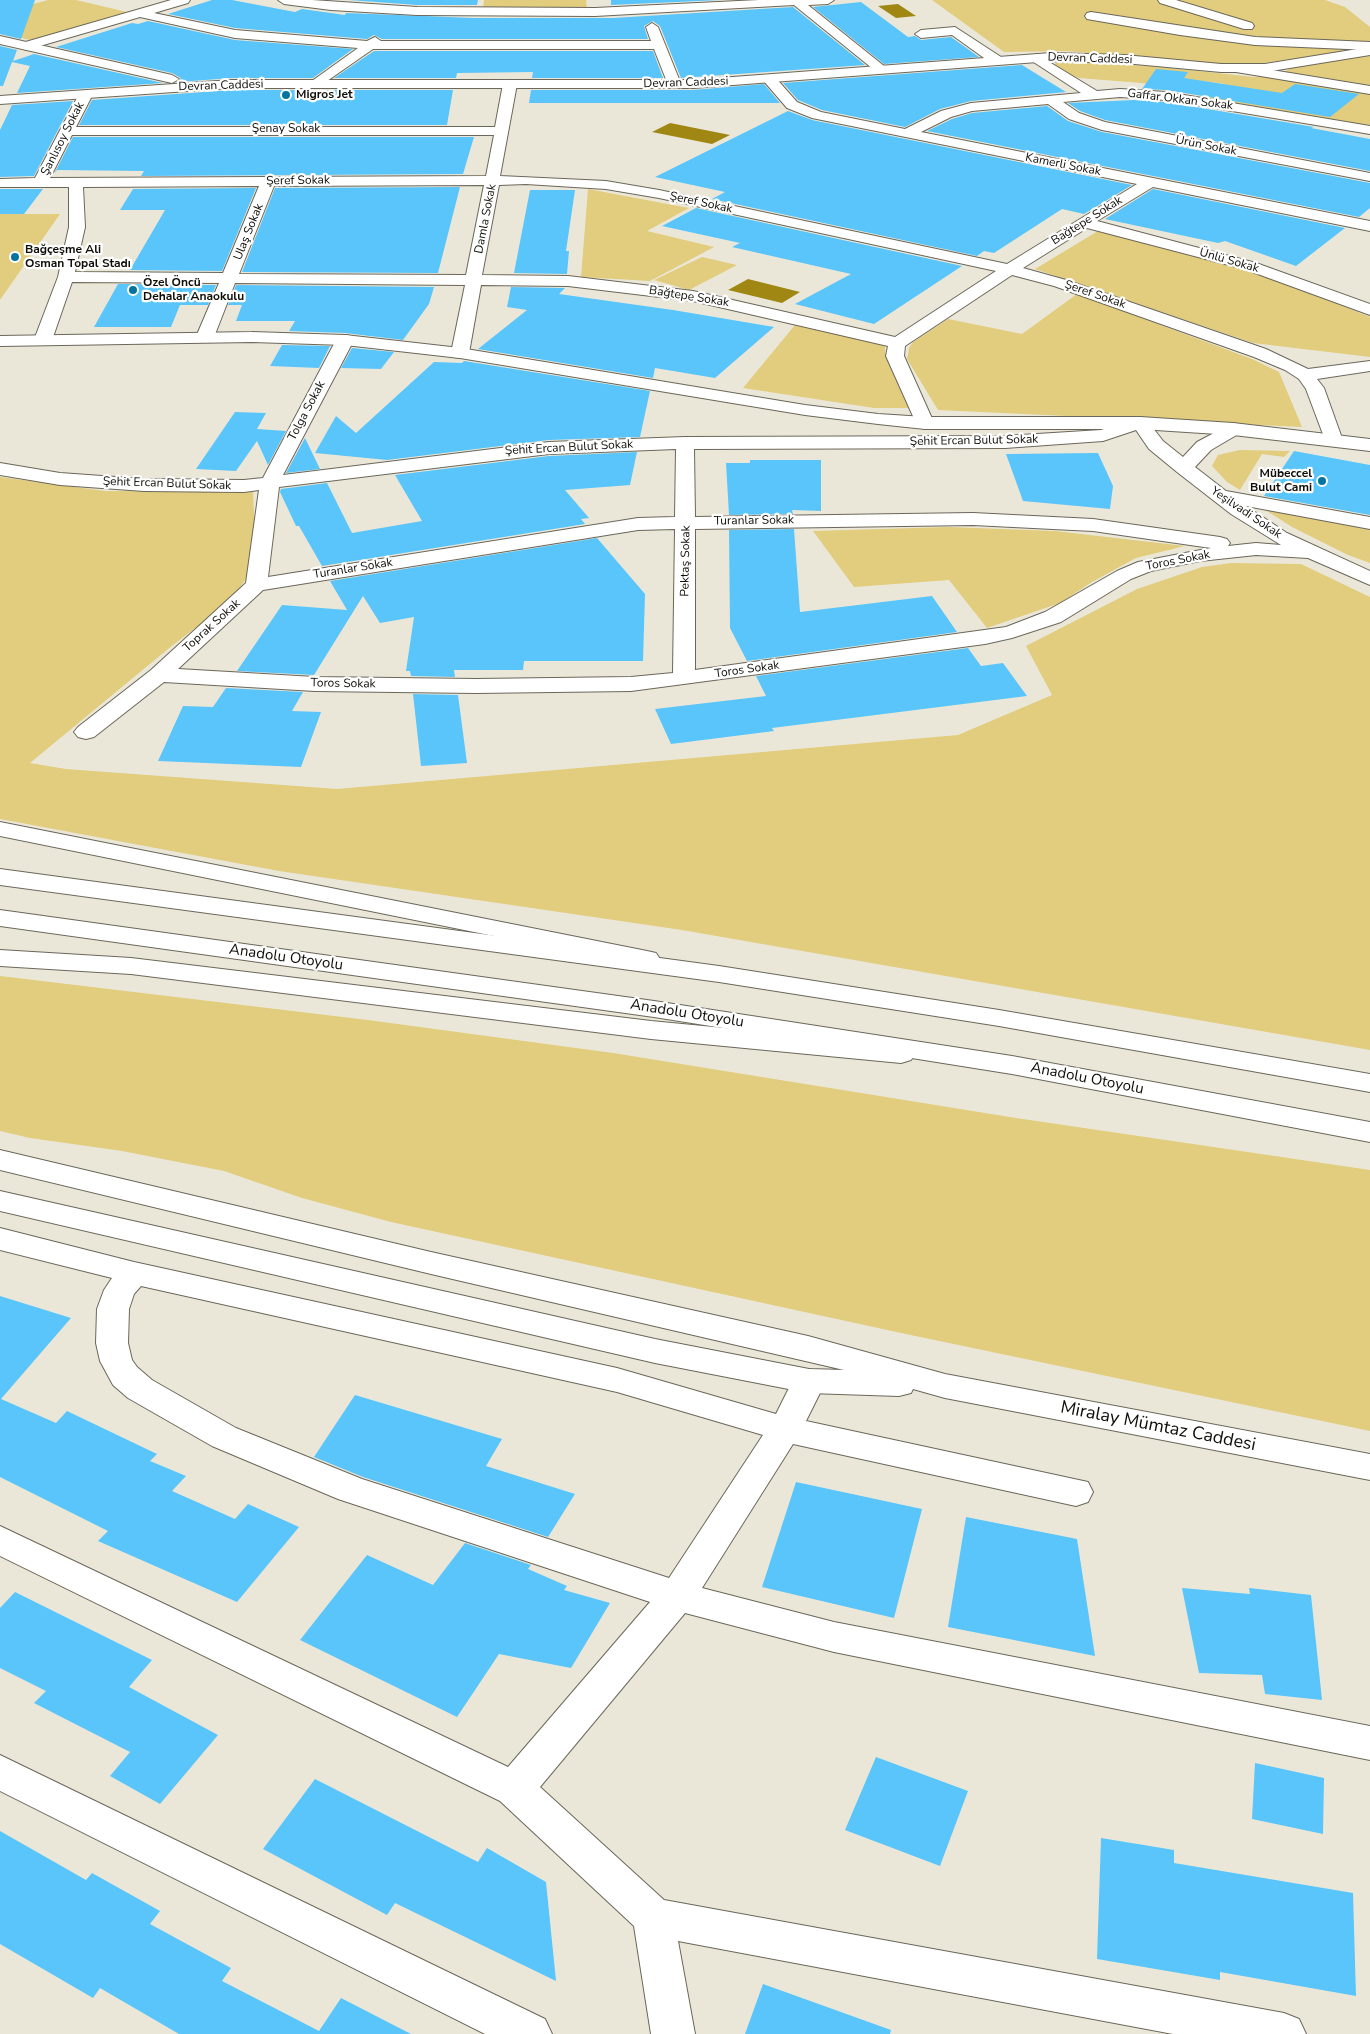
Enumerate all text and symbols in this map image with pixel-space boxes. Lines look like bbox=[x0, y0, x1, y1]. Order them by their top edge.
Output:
street label: Devran Caddesi bbox=[1047, 50, 1133, 68]
street label: Devran Caddesi bbox=[643, 74, 729, 92]
street label: Devran Caddesi bbox=[178, 77, 264, 95]
street label: Gaffar Okkan Sokak bbox=[1126, 86, 1234, 114]
place label: Migros Jet bbox=[296, 88, 353, 102]
marker: Migros Jet bbox=[280, 89, 292, 101]
street label: Şanlısoy Sokak bbox=[38, 100, 88, 178]
street label: Şenay Sokak bbox=[252, 122, 320, 136]
street label: Ürün Sokak bbox=[1174, 133, 1238, 159]
street label: Kamerli Sokak bbox=[1024, 151, 1102, 179]
street label: Şeref Sokak bbox=[266, 173, 330, 189]
street label: Damla Sokak bbox=[472, 183, 500, 255]
street label: Şeref Sokak bbox=[668, 189, 734, 217]
street label: Bağtepe Sokak bbox=[1049, 193, 1125, 249]
street label: Ulaş Sokak bbox=[231, 202, 267, 262]
place label: Bağçeşme Ali Osman Topal Stadı bbox=[25, 243, 131, 271]
street label: Ünlü Sokak bbox=[1198, 246, 1260, 276]
marker: Bağçeşme Ali Osman Topal Stadı bbox=[9, 251, 21, 263]
place label: Özel Öncü Dehalar Anaokulu bbox=[143, 276, 244, 304]
street label: Şeref Sokak bbox=[1062, 278, 1128, 312]
marker: Özel Öncü Dehalar Anaokulu bbox=[127, 284, 139, 296]
street label: Bağtepe Sokak bbox=[648, 284, 730, 310]
street label: Tolga Sokak bbox=[285, 379, 329, 443]
street label: Şehit Ercan Bulut Sokak bbox=[910, 433, 1038, 449]
street label: Şehit Ercan Bulut Sokak bbox=[505, 437, 633, 459]
place label: Mübeccel Bulut Cami bbox=[1250, 467, 1312, 495]
street label: Şehit Ercan Bulut Sokak bbox=[103, 475, 231, 493]
marker: Mübeccel Bulut Cami bbox=[1316, 475, 1328, 487]
street label: Yeşilvadi Sokak bbox=[1208, 484, 1284, 542]
street label: Turanlar Sokak bbox=[714, 513, 794, 529]
street label: Pektaş Sokak bbox=[678, 525, 694, 597]
street label: Toros Sokak bbox=[1145, 548, 1211, 574]
street label: Turanlar Sokak bbox=[312, 556, 394, 582]
street label: Toprak Sokak bbox=[180, 597, 244, 655]
street label: Toros Sokak bbox=[714, 658, 780, 682]
street label: Toros Sokak bbox=[310, 676, 376, 692]
street label: Anadolu Otoyolu bbox=[228, 941, 344, 975]
street label: Anadolu Otoyolu bbox=[629, 996, 745, 1032]
street label: Anadolu Otoyolu bbox=[1029, 1059, 1145, 1099]
street label: Miralay Mümtaz Caddesi bbox=[1058, 1397, 1258, 1457]

